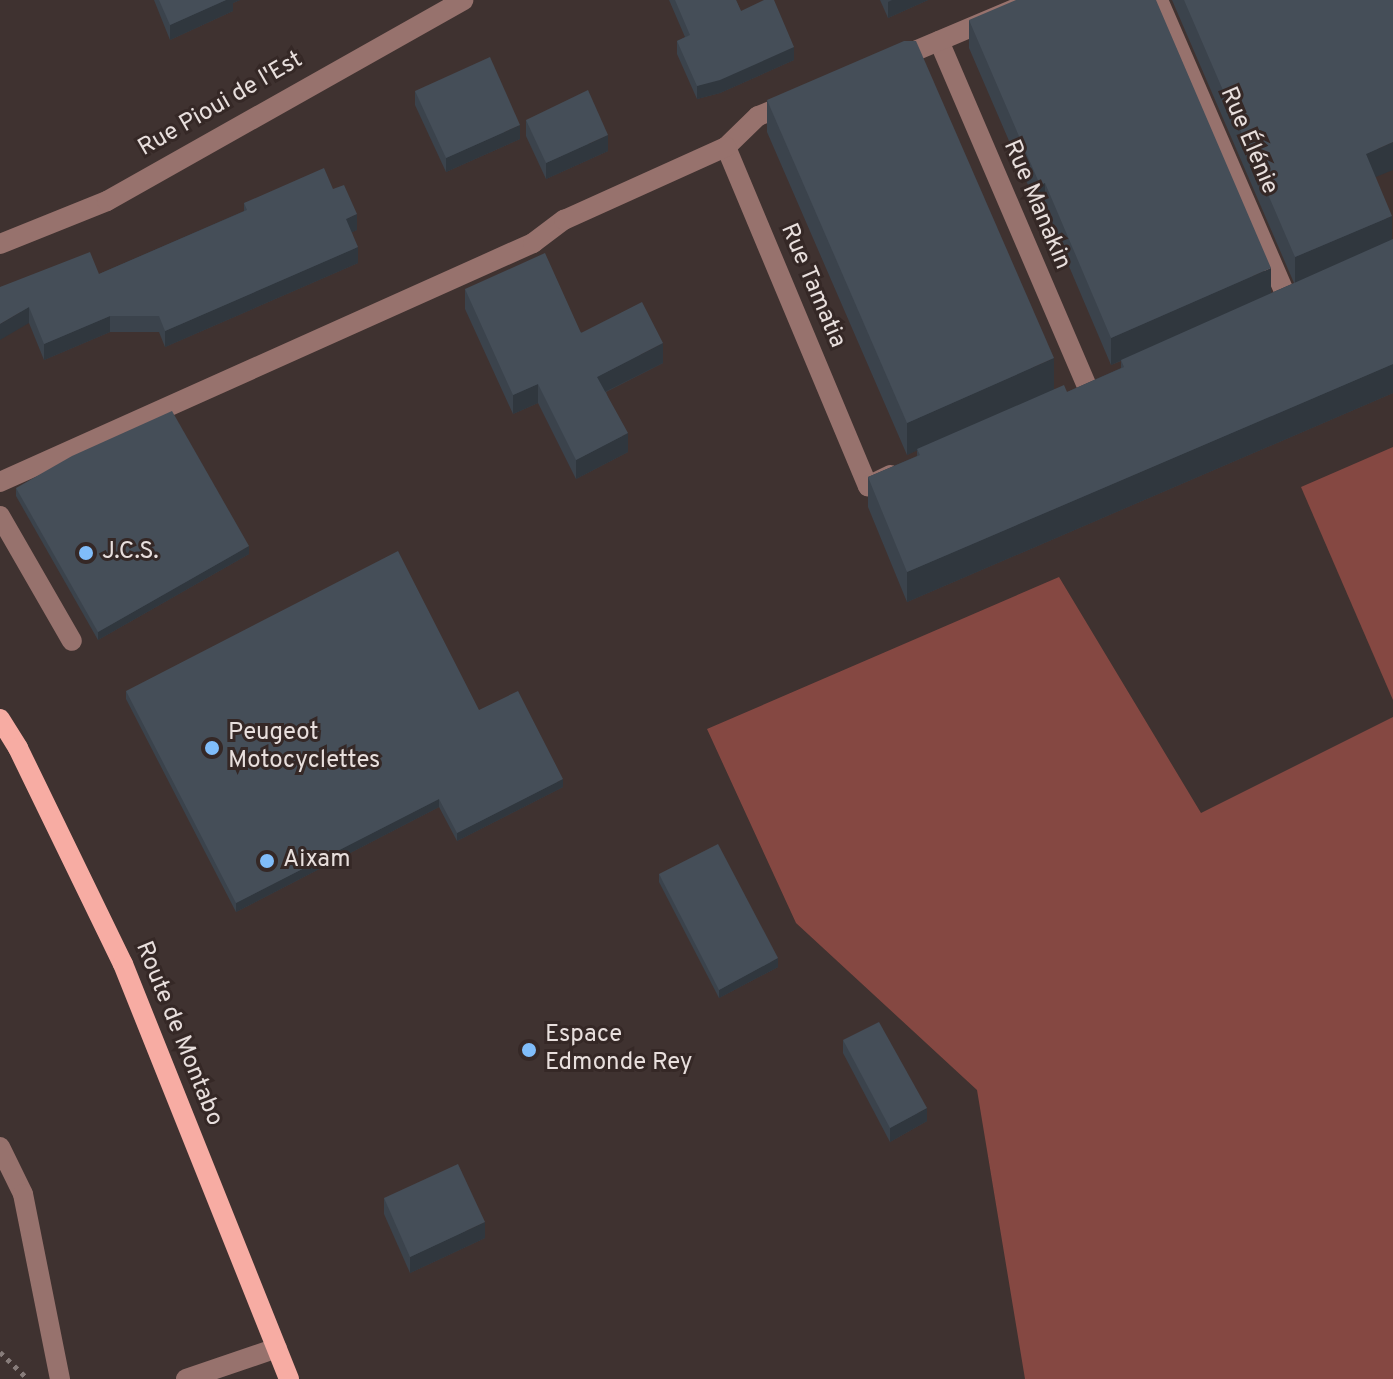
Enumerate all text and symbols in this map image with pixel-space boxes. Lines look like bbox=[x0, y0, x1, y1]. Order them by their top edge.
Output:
street label: Rue Pioui de l'Est bbox=[134, 46, 308, 164]
street label: Rue Élénie bbox=[1213, 83, 1283, 199]
street label: Rue Manakin bbox=[996, 136, 1076, 274]
street label: Rue Tamatia bbox=[773, 219, 851, 353]
place label: J.C.S. bbox=[102, 539, 159, 567]
marker: J.C.S. bbox=[77, 544, 95, 562]
place label: Peugeot Motocyclettes bbox=[228, 720, 380, 776]
marker: Peugeot Motocyclettes bbox=[203, 739, 221, 757]
place label: Aixam bbox=[283, 847, 350, 875]
marker: Aixam bbox=[258, 852, 276, 870]
street label: Route de Montabo bbox=[128, 938, 228, 1130]
place label: Espace Edmonde Rey bbox=[545, 1022, 692, 1078]
marker: Espace Edmonde Rey bbox=[520, 1041, 538, 1059]

